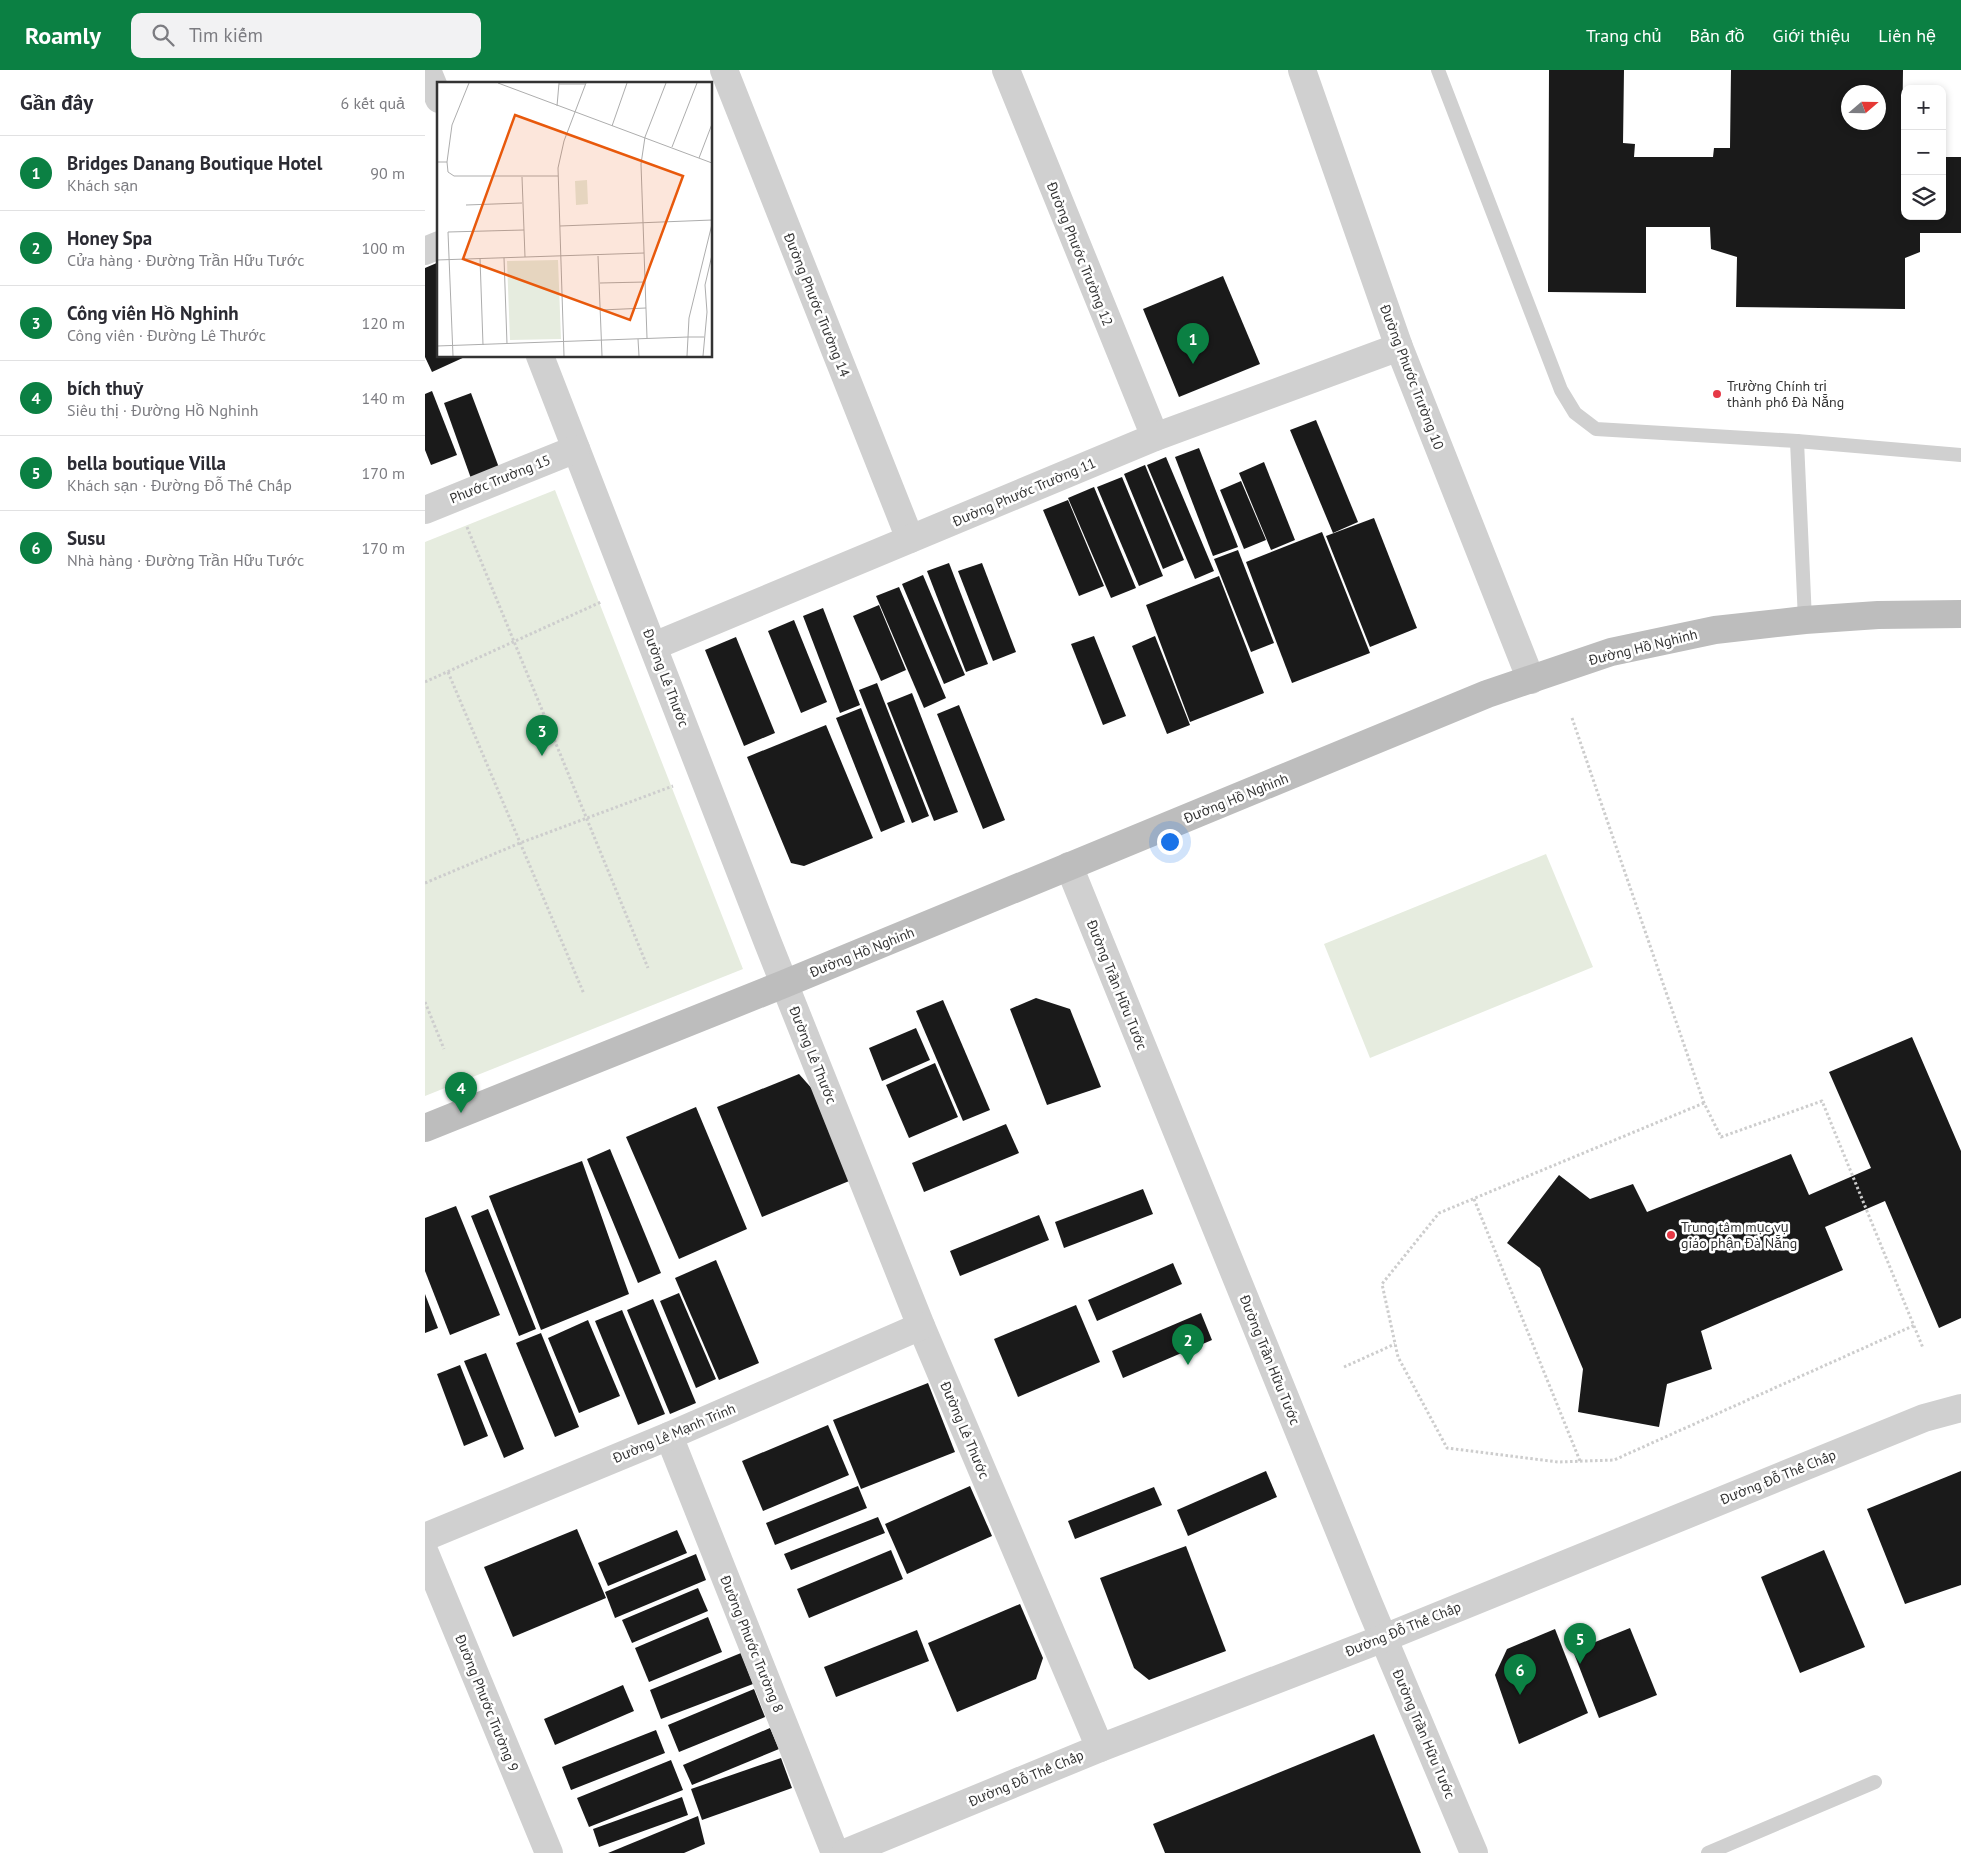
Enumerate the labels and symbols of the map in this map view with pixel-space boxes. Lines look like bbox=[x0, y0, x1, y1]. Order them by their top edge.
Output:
inset map bbox=[437, 82, 713, 358]
north arrow bbox=[1841, 85, 1886, 130]
street label: Đường Phước Trường 12 bbox=[1042, 178, 1117, 329]
street label: Đường Phước Trường 14 bbox=[779, 229, 854, 380]
street label: Đường Phước Trường 10 bbox=[1376, 301, 1448, 452]
pin: 1 bbox=[1177, 323, 1209, 364]
place label: Trường Chính trị thành phố Đà Nẵng bbox=[1727, 377, 1844, 411]
marker: Trường Chính trị thành phố Đà Nẵng bbox=[1711, 388, 1723, 400]
street label: Phước Trường 15 bbox=[447, 451, 553, 507]
street label: Đường Phước Trường 11 bbox=[949, 454, 1098, 531]
street label: Đường Lê Thước bbox=[639, 625, 693, 730]
street label: Đường Hồ Nghinh bbox=[1586, 625, 1699, 669]
pin: 3 bbox=[526, 715, 558, 756]
street label: Đường Hồ Nghinh bbox=[1180, 769, 1291, 828]
your location bbox=[1157, 829, 1183, 855]
street label: Đường Trần Hữu Tước bbox=[1082, 916, 1151, 1053]
street label: Đường Hồ Nghinh bbox=[806, 923, 917, 982]
street label: Đường Lê Thước bbox=[785, 1003, 841, 1106]
pin: 4 bbox=[445, 1072, 477, 1113]
place label: Trung tâm mục vụ giáo phận Đà Nẵng bbox=[1681, 1218, 1797, 1252]
marker: Trung tâm mục vụ giáo phận Đà Nẵng bbox=[1665, 1229, 1677, 1241]
street label: Đường Trần Hữu Tước bbox=[1235, 1291, 1304, 1428]
pin: 2 bbox=[1172, 1324, 1204, 1365]
street label: Đường Lê Thước bbox=[936, 1378, 994, 1481]
street label: Đường Lê Mạnh Trinh bbox=[609, 1399, 738, 1467]
street label: Đường Đỗ Thế Chấp bbox=[1716, 1446, 1839, 1509]
street label: Đường Phước Trường 8 bbox=[716, 1572, 788, 1715]
street label: Đường Đỗ Thế Chấp bbox=[1341, 1598, 1464, 1661]
pin: 5 bbox=[1564, 1623, 1596, 1664]
street label: Đường Phước Trường 9 bbox=[451, 1631, 523, 1774]
pin: 6 bbox=[1504, 1654, 1536, 1695]
street label: Đường Trần Hữu Tước bbox=[1388, 1666, 1459, 1801]
street label: Đường Đỗ Thế Chấp bbox=[965, 1746, 1086, 1811]

